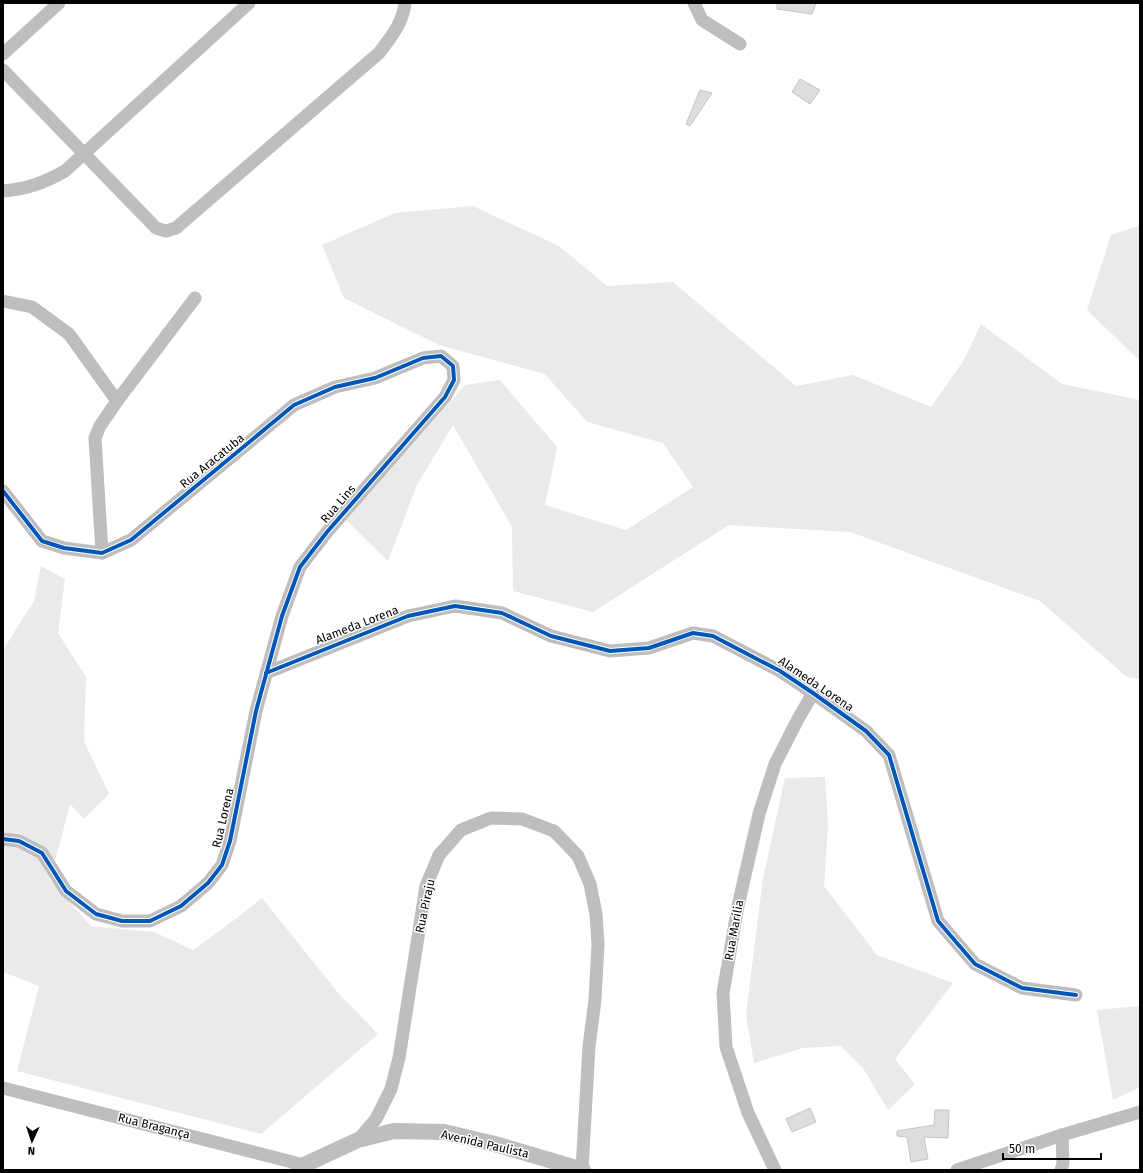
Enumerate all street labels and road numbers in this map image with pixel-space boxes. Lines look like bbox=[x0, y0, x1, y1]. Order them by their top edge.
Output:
street label: Rua Aracatuba bbox=[177, 431, 247, 491]
street label: Rua Lins bbox=[318, 482, 359, 526]
street label: Alameda Lorena bbox=[314, 603, 400, 647]
street label: Alameda Lorena bbox=[776, 654, 856, 714]
street label: Rua Lorena bbox=[209, 787, 237, 849]
street label: Rua Piraju bbox=[412, 878, 438, 934]
street label: Rua Marília bbox=[722, 899, 746, 961]
street label: Rua Bragança bbox=[117, 1110, 191, 1142]
street label: Avenida Paulista bbox=[440, 1127, 530, 1161]

